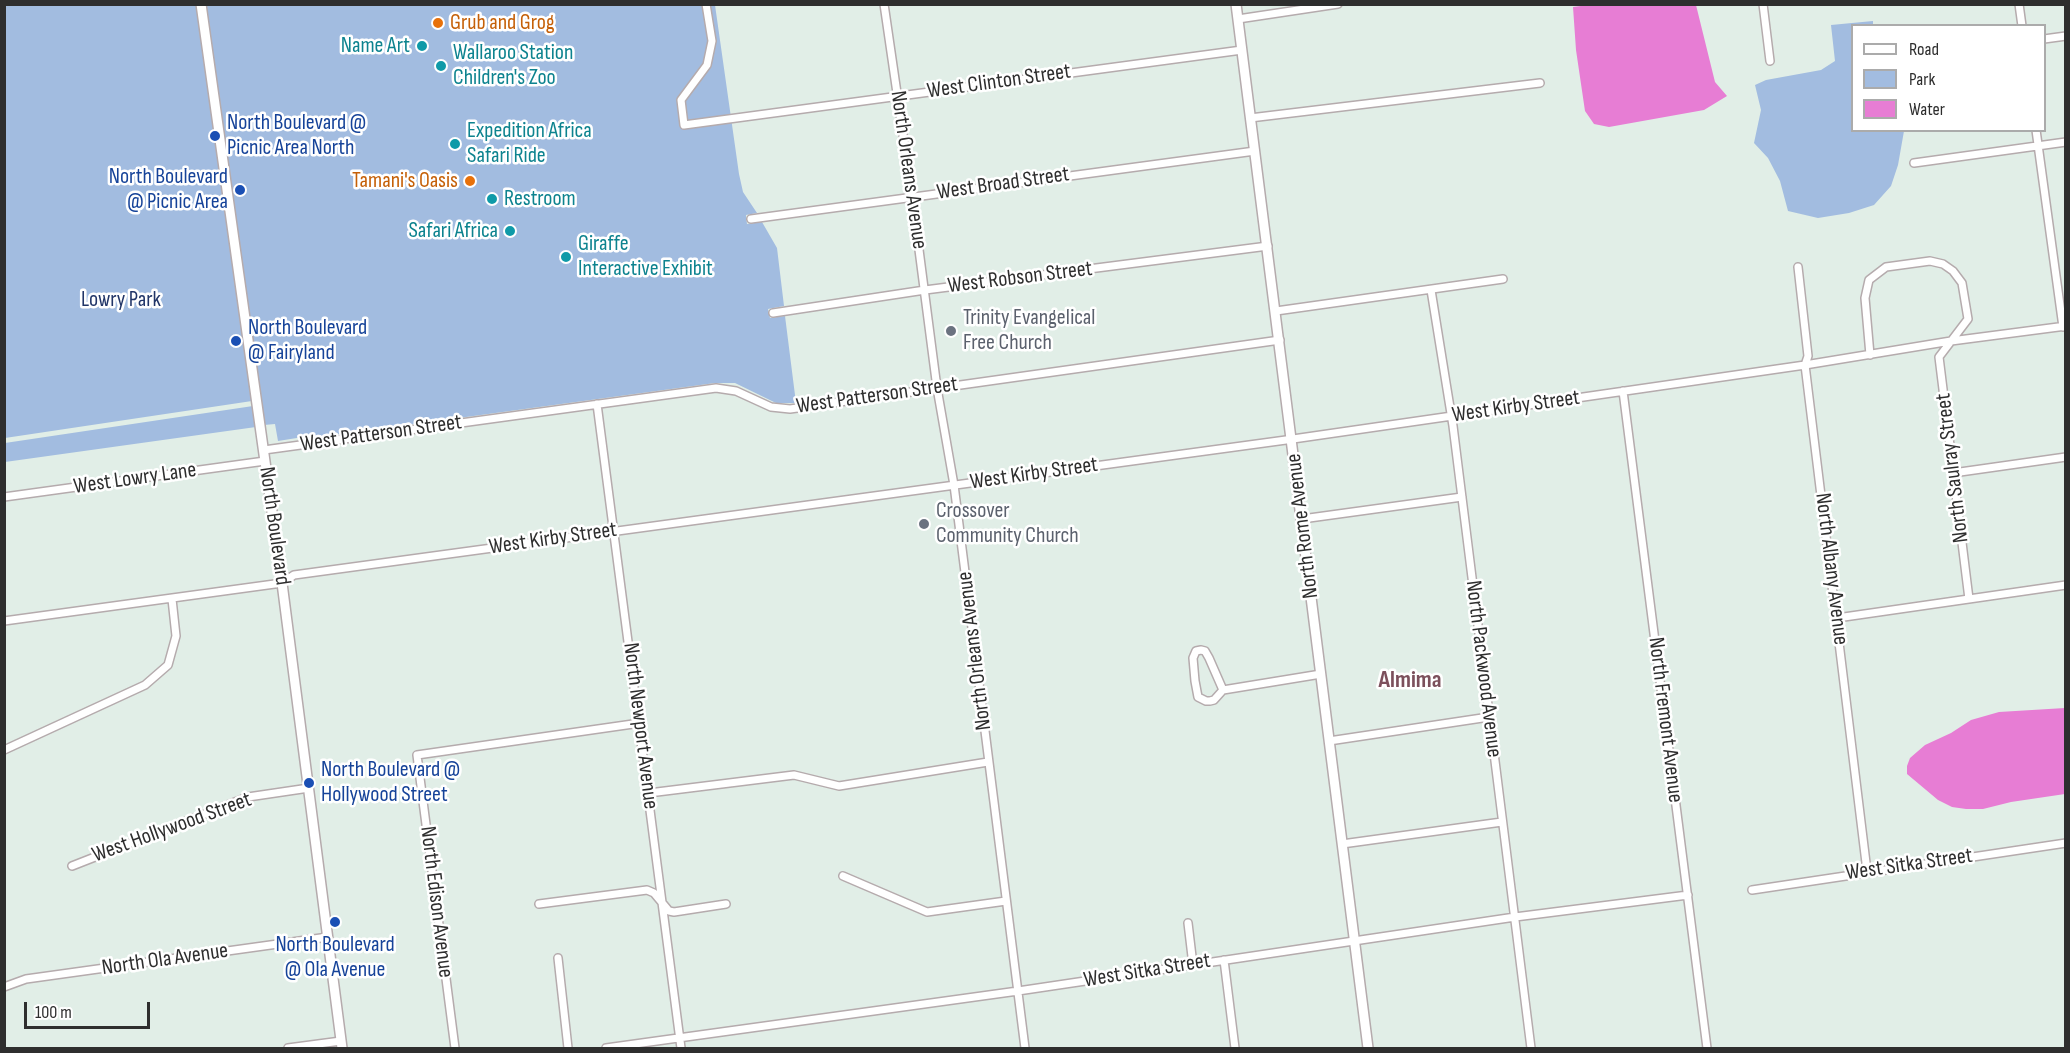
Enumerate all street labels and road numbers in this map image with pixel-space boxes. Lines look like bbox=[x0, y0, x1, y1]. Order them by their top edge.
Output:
street label: West Clinton Street bbox=[925, 59, 1073, 105]
street label: North Orleans Avenue bbox=[884, 89, 932, 251]
street label: West Broad Street bbox=[935, 162, 1071, 206]
street label: West Robson Street bbox=[946, 256, 1094, 300]
street label: West Patterson Street bbox=[795, 372, 959, 420]
street label: West Kirby Street bbox=[1450, 385, 1582, 429]
street label: North Saulray Street bbox=[1931, 392, 1975, 544]
street label: West Patterson Street bbox=[299, 410, 463, 458]
street label: West Kirby Street bbox=[968, 452, 1100, 496]
street label: North Rome Avenue bbox=[1281, 452, 1325, 600]
street label: West Lowry Lane bbox=[72, 457, 198, 501]
street label: North Boulevard bbox=[253, 465, 295, 587]
street label: North Albany Avenue bbox=[1809, 491, 1853, 647]
street label: West Kirby Street bbox=[487, 517, 619, 561]
street label: North Orleans Avenue bbox=[952, 570, 998, 732]
street label: North Packwood Avenue bbox=[1459, 579, 1507, 759]
street label: North Fremont Avenue bbox=[1642, 636, 1688, 804]
street label: North Newport Avenue bbox=[617, 641, 663, 811]
street label: West Hollywood Street bbox=[89, 787, 255, 869]
street label: North Edison Avenue bbox=[414, 825, 458, 979]
street label: West Sitka Street bbox=[1844, 843, 1974, 887]
street label: North Ola Avenue bbox=[100, 938, 230, 982]
street label: West Sitka Street bbox=[1082, 948, 1212, 994]

